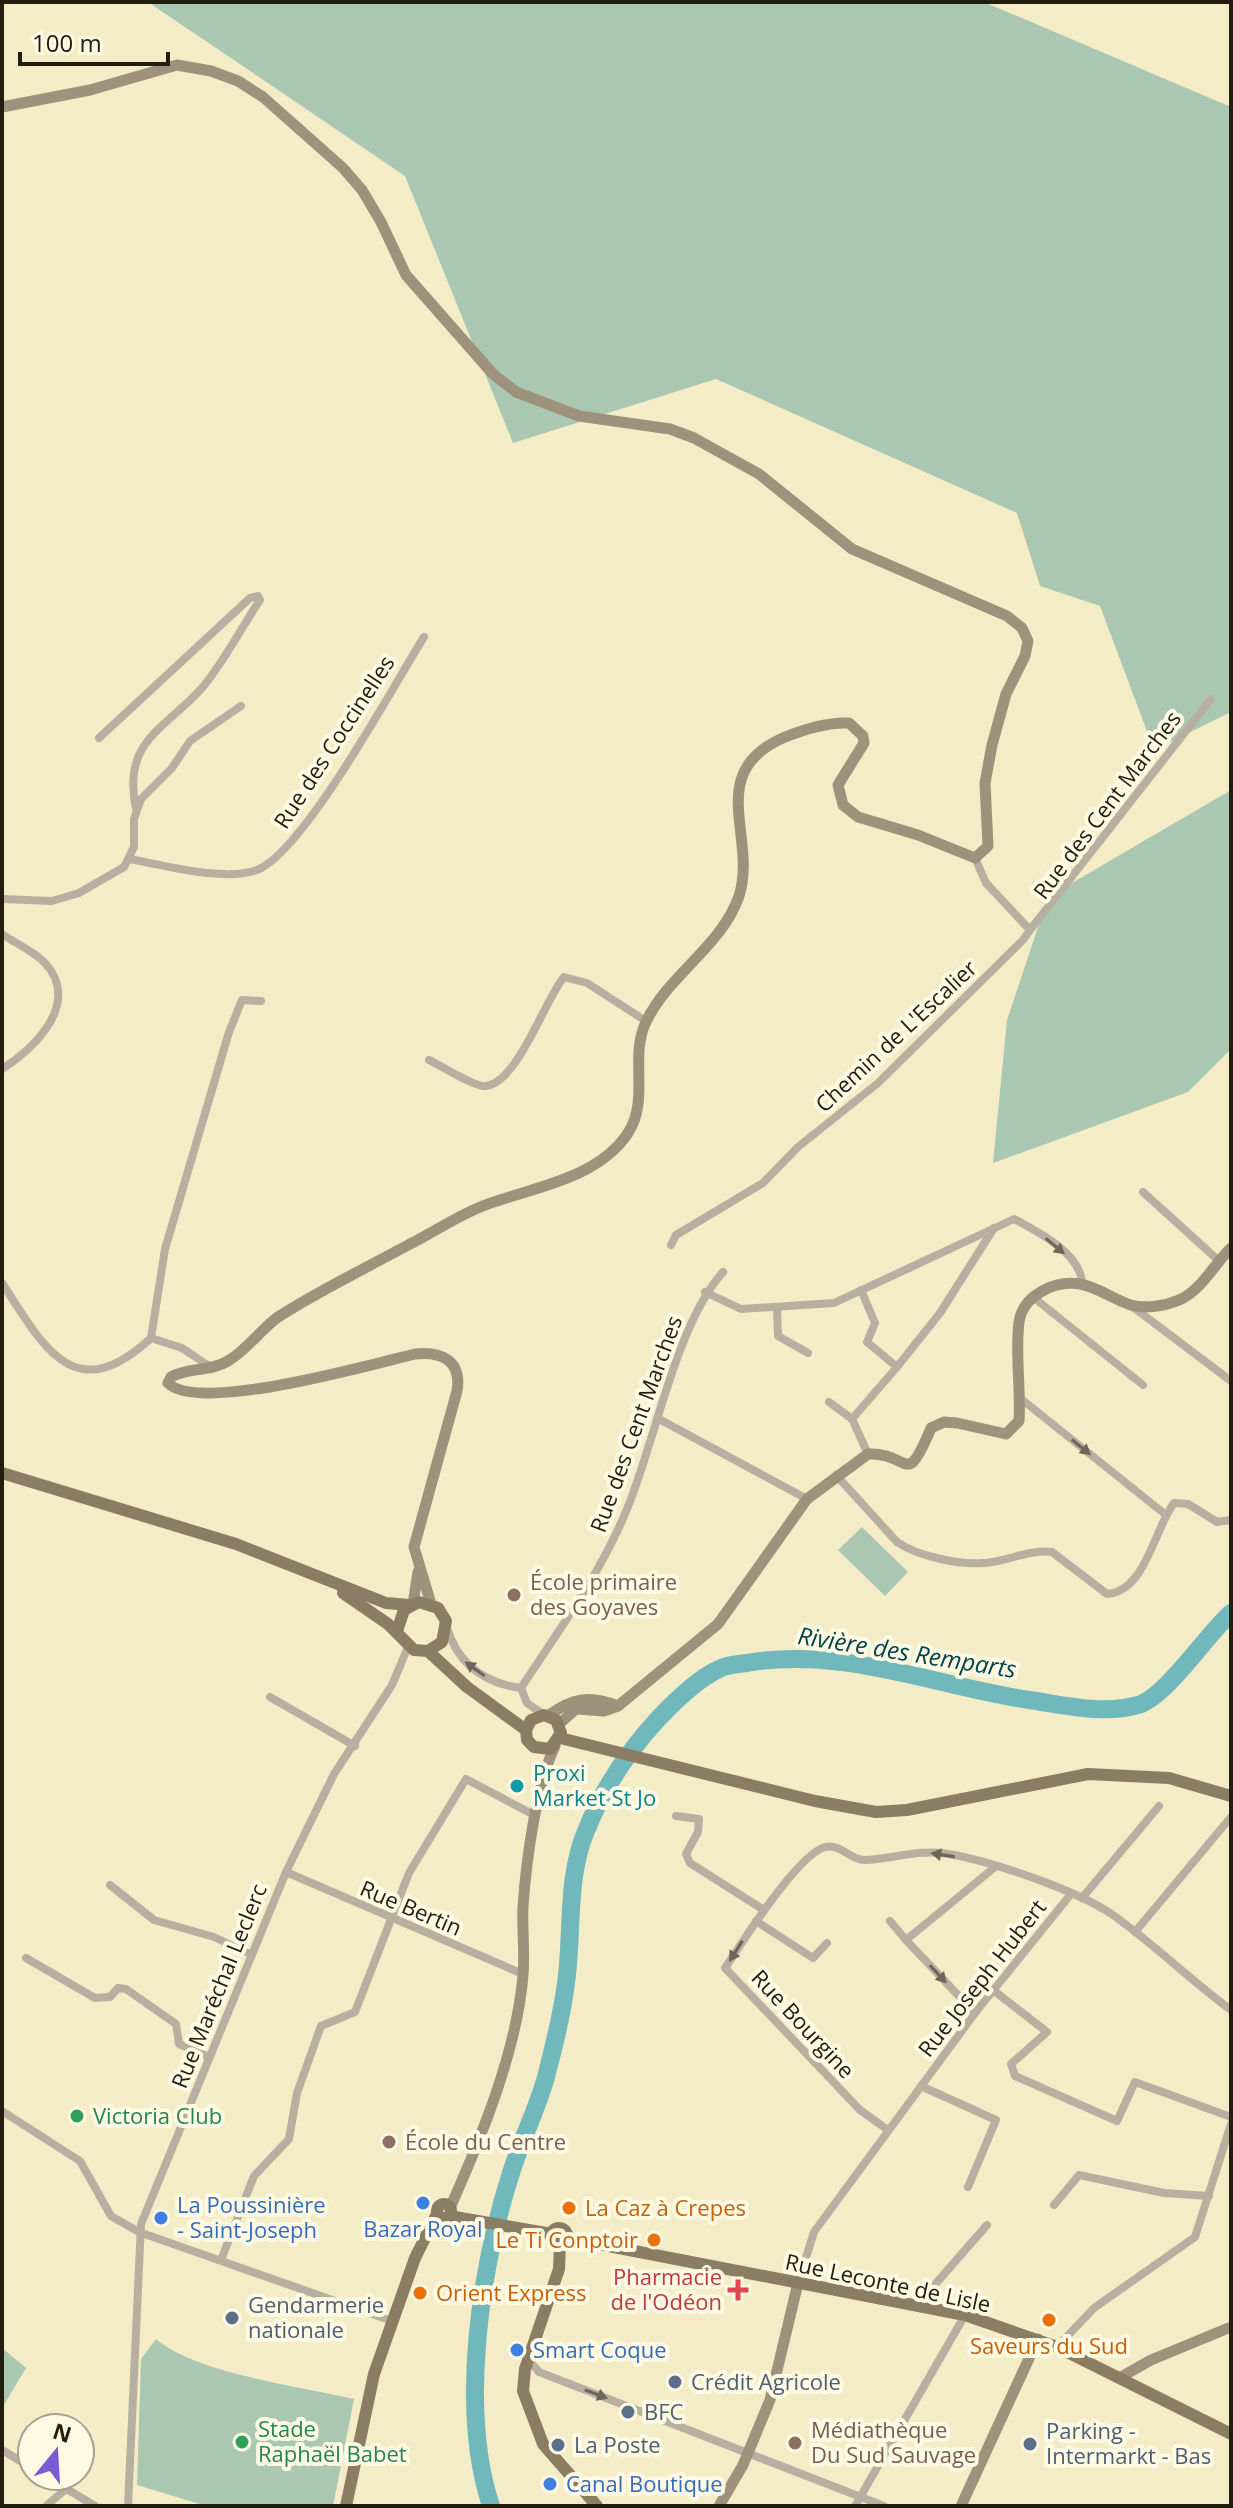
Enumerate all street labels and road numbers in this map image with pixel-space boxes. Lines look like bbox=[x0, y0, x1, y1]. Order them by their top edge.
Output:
street label: Rue des Coccinelles bbox=[266, 649, 400, 834]
street label: Rue des Cent Marches bbox=[1026, 704, 1187, 905]
street label: Chemin de L'Escalier bbox=[808, 952, 983, 1118]
street label: Rue des Cent Marches bbox=[582, 1311, 688, 1536]
street label: Rue Bertin bbox=[356, 1872, 467, 1942]
street label: Rue Maréchal Leclerc bbox=[163, 1879, 273, 2092]
street label: Rue Joseph Hubert bbox=[910, 1892, 1052, 2062]
street label: Rue Bourgine bbox=[746, 1962, 862, 2084]
street label: Rue Leconte de Lisle bbox=[783, 2246, 994, 2318]

